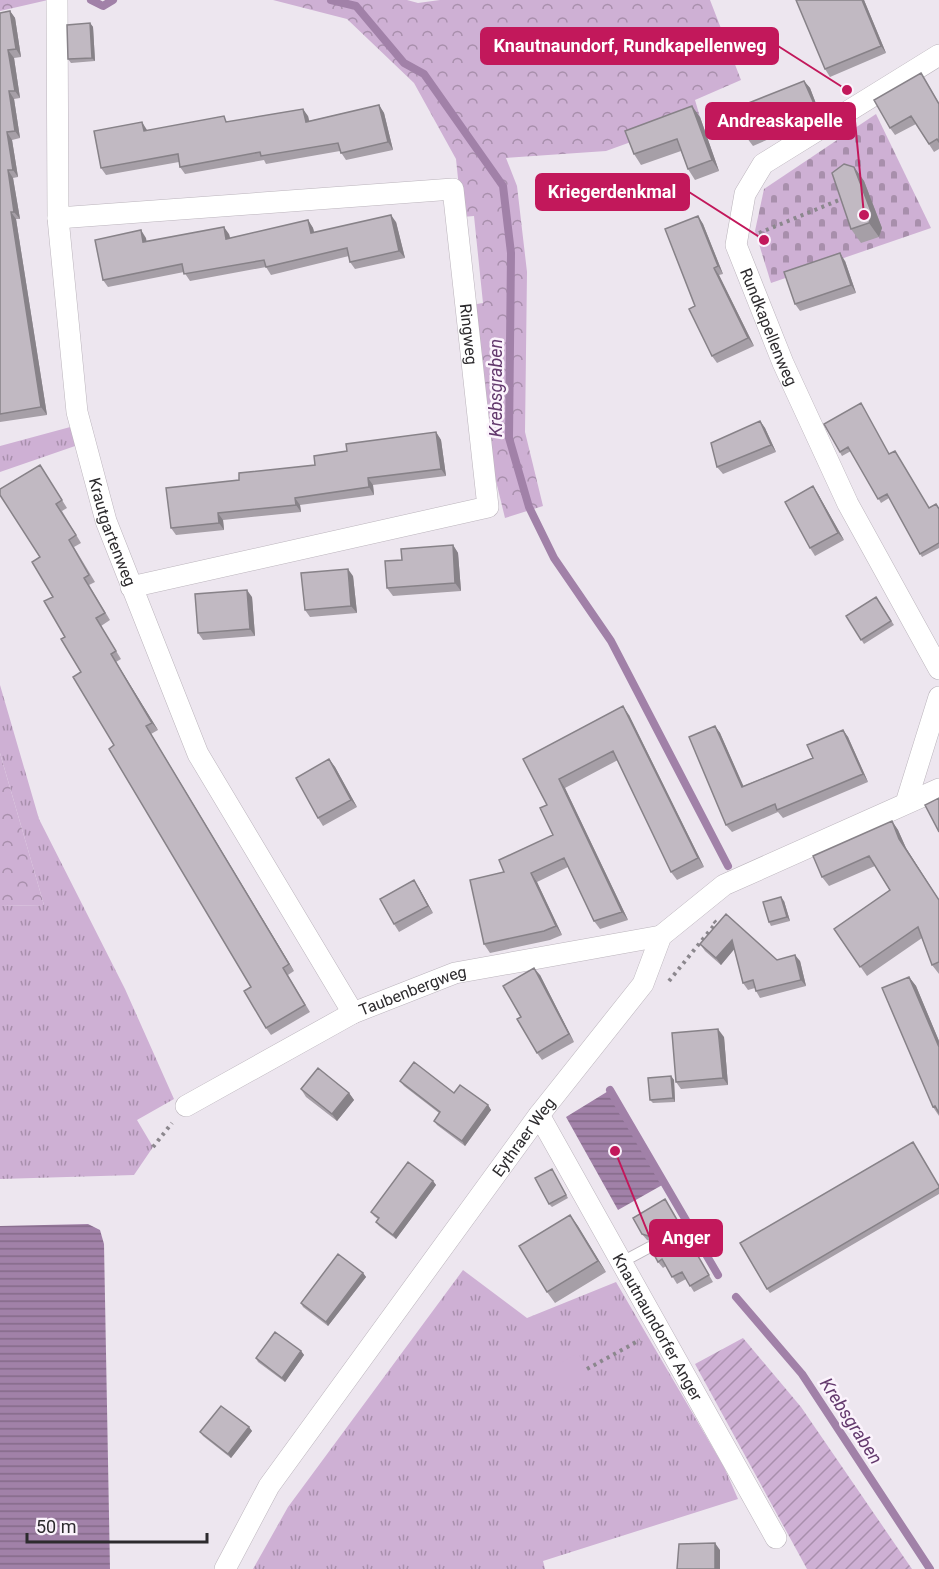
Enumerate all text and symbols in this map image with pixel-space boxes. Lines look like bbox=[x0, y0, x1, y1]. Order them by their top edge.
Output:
callout: Knautnaundorf, Rundkapellenweg bbox=[481, 28, 778, 64]
text: Knautnaundorf, Rundkapellenweg bbox=[493, 35, 767, 56]
callout: Andreaskapelle bbox=[706, 103, 855, 139]
text: Andreaskapelle bbox=[717, 110, 843, 131]
callout: Kriegerdenkmal bbox=[536, 174, 689, 210]
text: Kriegerdenkmal bbox=[548, 181, 676, 202]
street label: Rundkapellenweg bbox=[736, 265, 801, 389]
street label: Ringweg bbox=[456, 303, 481, 366]
water label: Krebsgraben bbox=[485, 339, 506, 437]
street label: Krautgartenweg bbox=[85, 476, 140, 589]
street label: Taubenbergweg bbox=[356, 962, 468, 1020]
street label: Eythraer Weg bbox=[488, 1094, 559, 1180]
callout: Anger bbox=[650, 1220, 722, 1256]
text: Anger bbox=[662, 1227, 711, 1248]
street label: Knautnaundorfer Anger bbox=[609, 1250, 706, 1405]
water label: Krebsgraben bbox=[816, 1374, 887, 1468]
scale bar bbox=[27, 1506, 207, 1544]
text: 50 m bbox=[36, 1516, 76, 1537]

